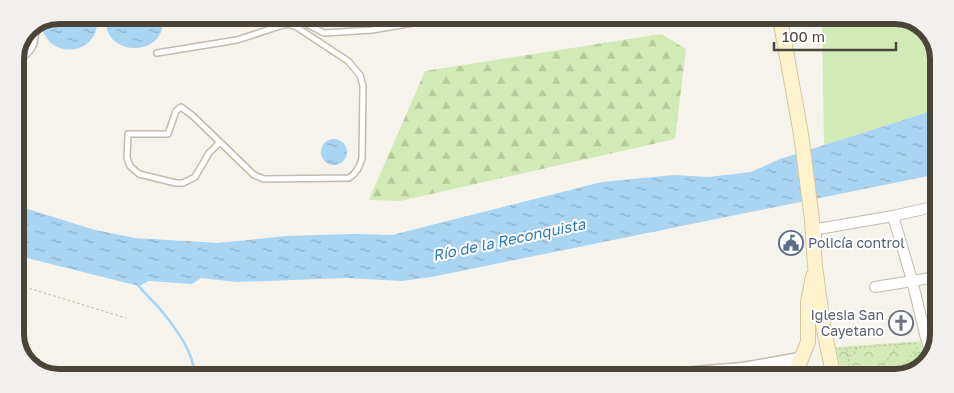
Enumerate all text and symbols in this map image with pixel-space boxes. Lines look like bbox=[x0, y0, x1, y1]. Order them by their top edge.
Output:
scale bar bbox=[774, 20, 896, 52]
text: 100 m bbox=[782, 27, 825, 45]
water label: Río de la Reconquista bbox=[431, 214, 587, 264]
public building icon: Policía control bbox=[778, 230, 804, 256]
place label: Policía control bbox=[808, 234, 905, 251]
place label: Iglesia San Cayetano bbox=[810, 306, 884, 339]
church icon: Iglesia San Cayetano bbox=[888, 310, 914, 336]

